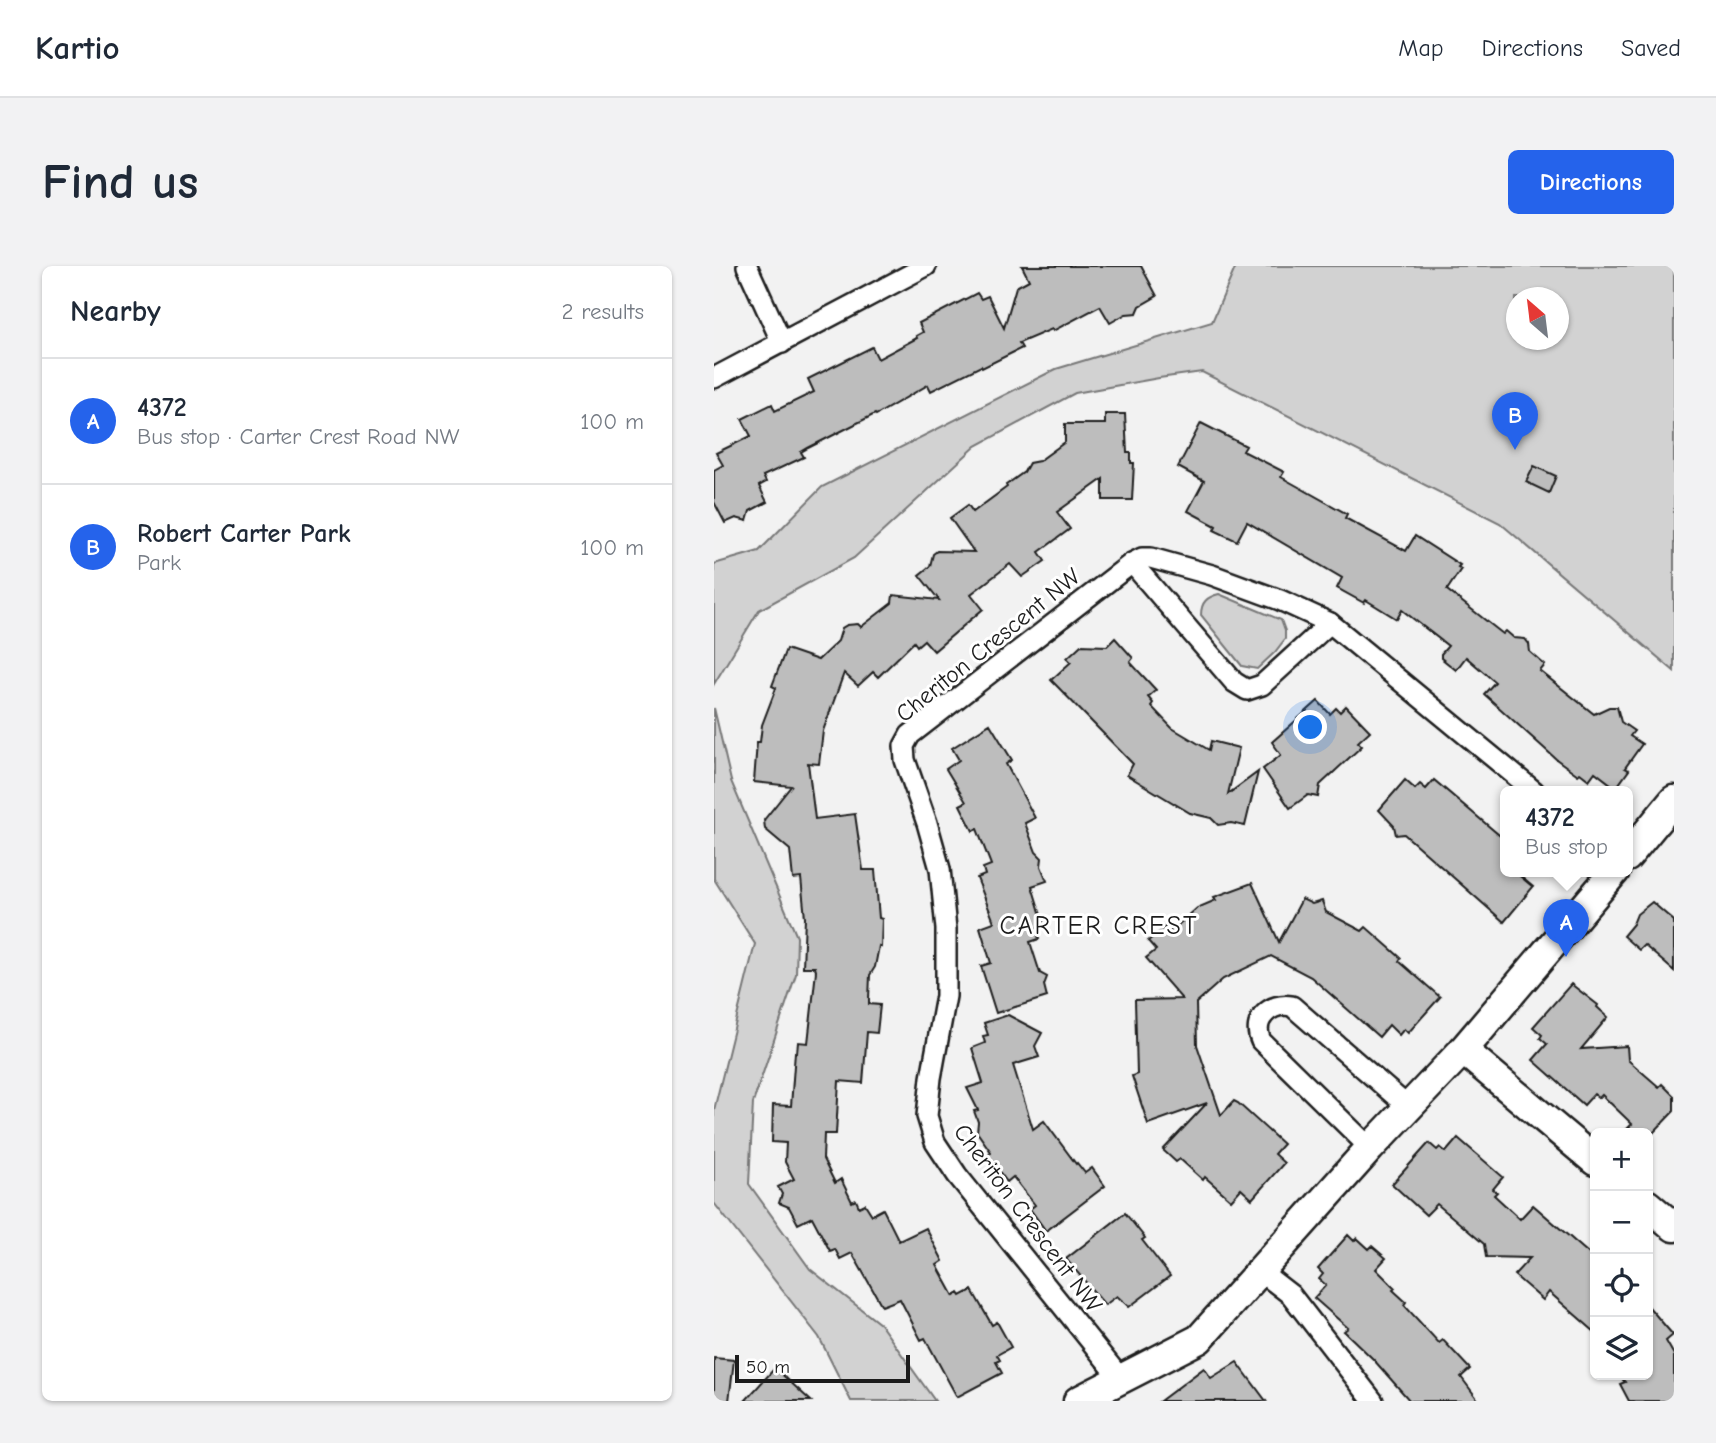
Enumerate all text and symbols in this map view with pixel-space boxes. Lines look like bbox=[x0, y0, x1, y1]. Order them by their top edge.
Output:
text: Kartio bbox=[35, 29, 120, 67]
text: Map bbox=[1398, 34, 1444, 62]
text: Directions bbox=[1482, 34, 1583, 62]
text: Saved bbox=[1621, 34, 1681, 62]
button: Directions bbox=[1508, 150, 1674, 214]
text: Find us bbox=[42, 154, 198, 210]
north arrow bbox=[1506, 287, 1569, 350]
text: Nearby bbox=[70, 294, 161, 329]
text: 2 results bbox=[562, 298, 644, 325]
pin: B bbox=[1492, 392, 1538, 450]
text: 4372 bbox=[137, 393, 187, 423]
text: A bbox=[87, 408, 99, 435]
text: 100 m bbox=[580, 408, 644, 435]
text: Bus stop · Carter Crest Road NW bbox=[137, 423, 459, 450]
text: Robert Carter Park bbox=[137, 519, 351, 549]
text: B bbox=[86, 534, 100, 561]
text: 100 m bbox=[580, 534, 644, 561]
text: Park bbox=[137, 549, 181, 576]
street label: Cheriton Crescent NW bbox=[890, 562, 1086, 728]
your location bbox=[1293, 710, 1327, 744]
popup bbox=[1500, 786, 1633, 877]
text: 4372 bbox=[1525, 803, 1575, 833]
text: Bus stop bbox=[1525, 833, 1608, 860]
pin: A bbox=[1543, 899, 1589, 957]
district label: CARTER CREST bbox=[999, 911, 1199, 941]
street label: Cheriton Crescent NW bbox=[948, 1118, 1108, 1318]
map controls bbox=[1590, 1128, 1653, 1380]
button: + bbox=[1590, 1128, 1653, 1191]
button: − bbox=[1590, 1191, 1653, 1254]
button: locate bbox=[1590, 1254, 1653, 1317]
button: layers bbox=[1590, 1317, 1653, 1380]
scale bar bbox=[735, 1352, 910, 1384]
text: 50 m bbox=[746, 1356, 790, 1378]

